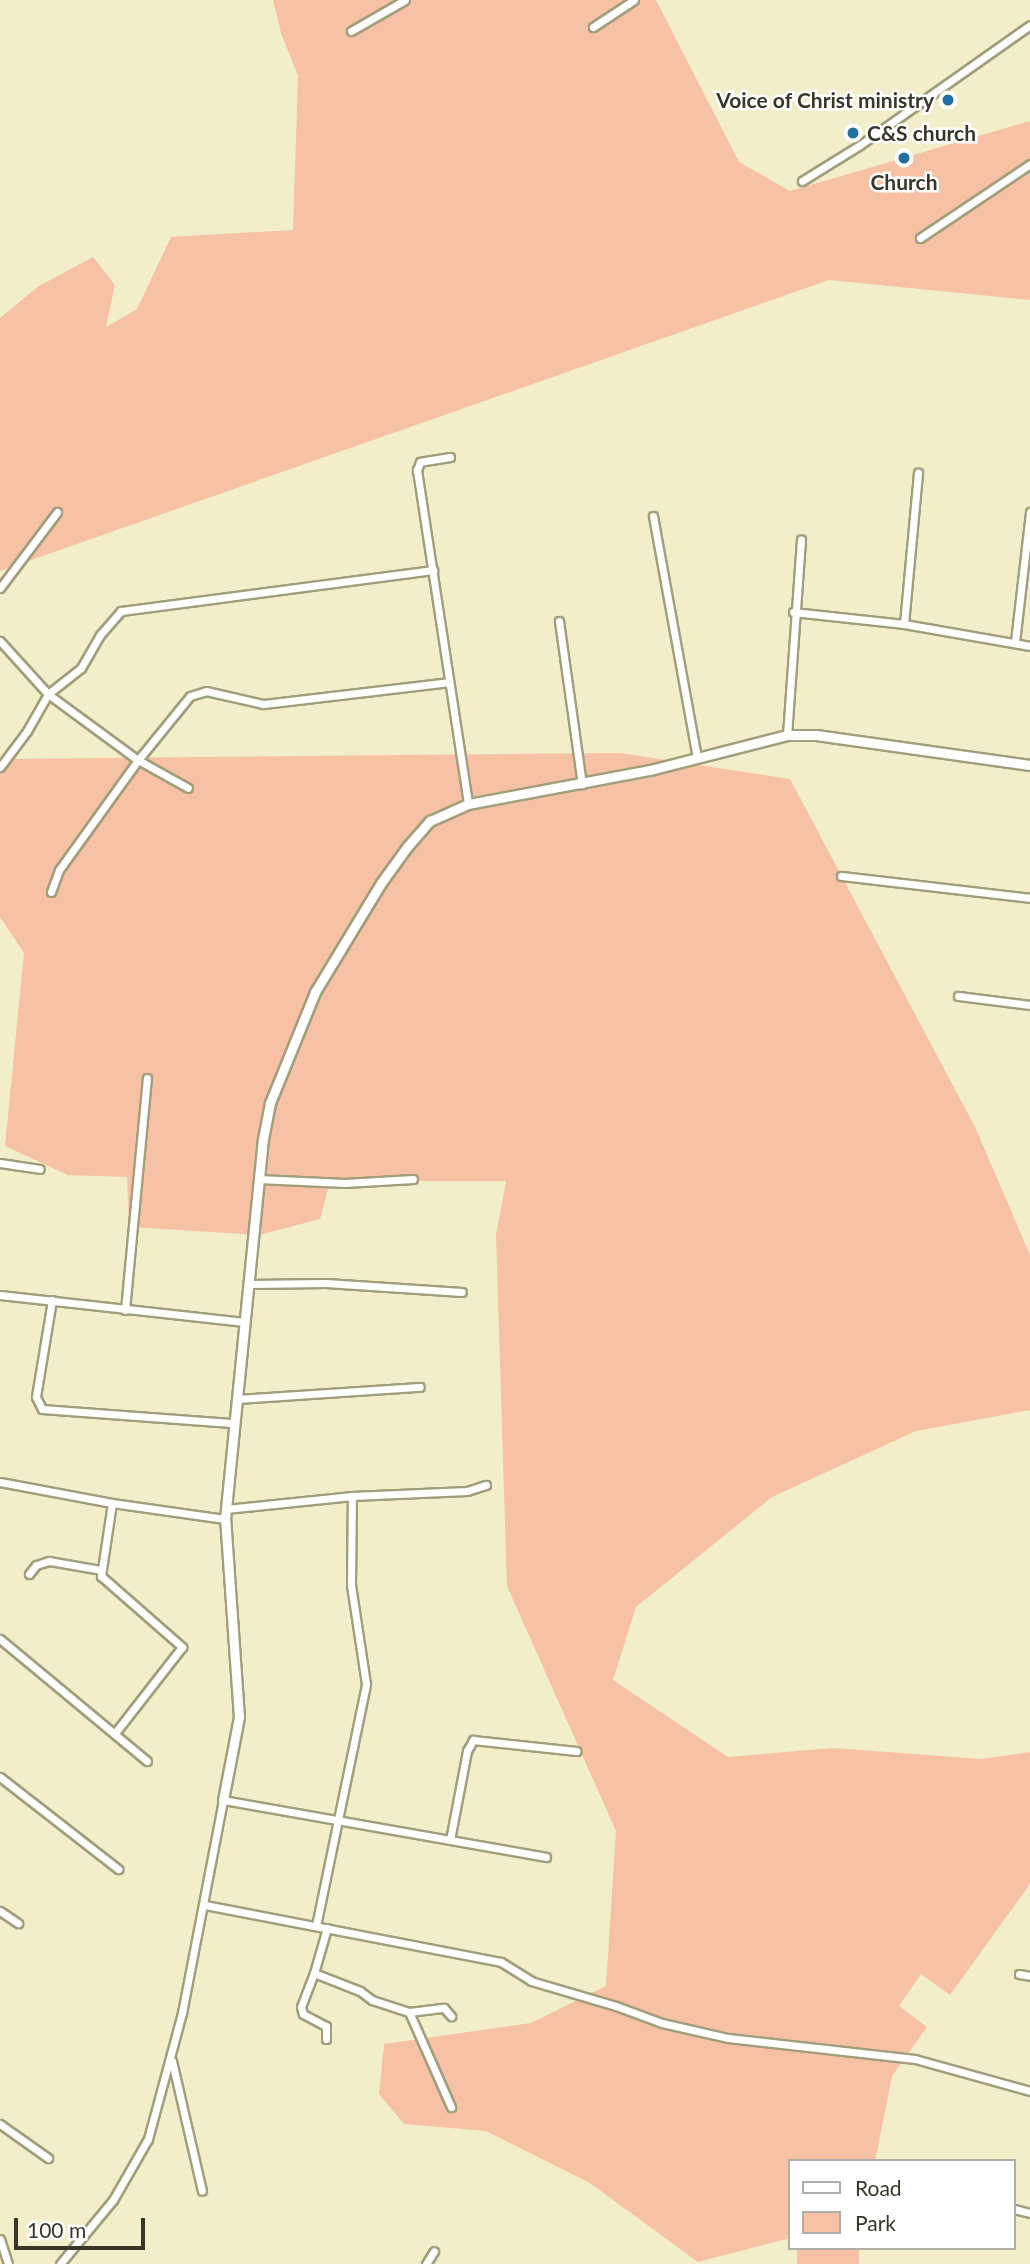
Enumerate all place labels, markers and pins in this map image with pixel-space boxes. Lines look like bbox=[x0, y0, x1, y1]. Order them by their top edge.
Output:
place label: Voice of Christ ministry bbox=[716, 87, 934, 113]
marker: Voice of Christ ministry bbox=[940, 92, 956, 108]
place label: C&S church bbox=[867, 120, 976, 146]
marker: C&S church bbox=[845, 125, 861, 141]
marker: Church bbox=[896, 150, 912, 166]
place label: Church bbox=[870, 169, 938, 195]

